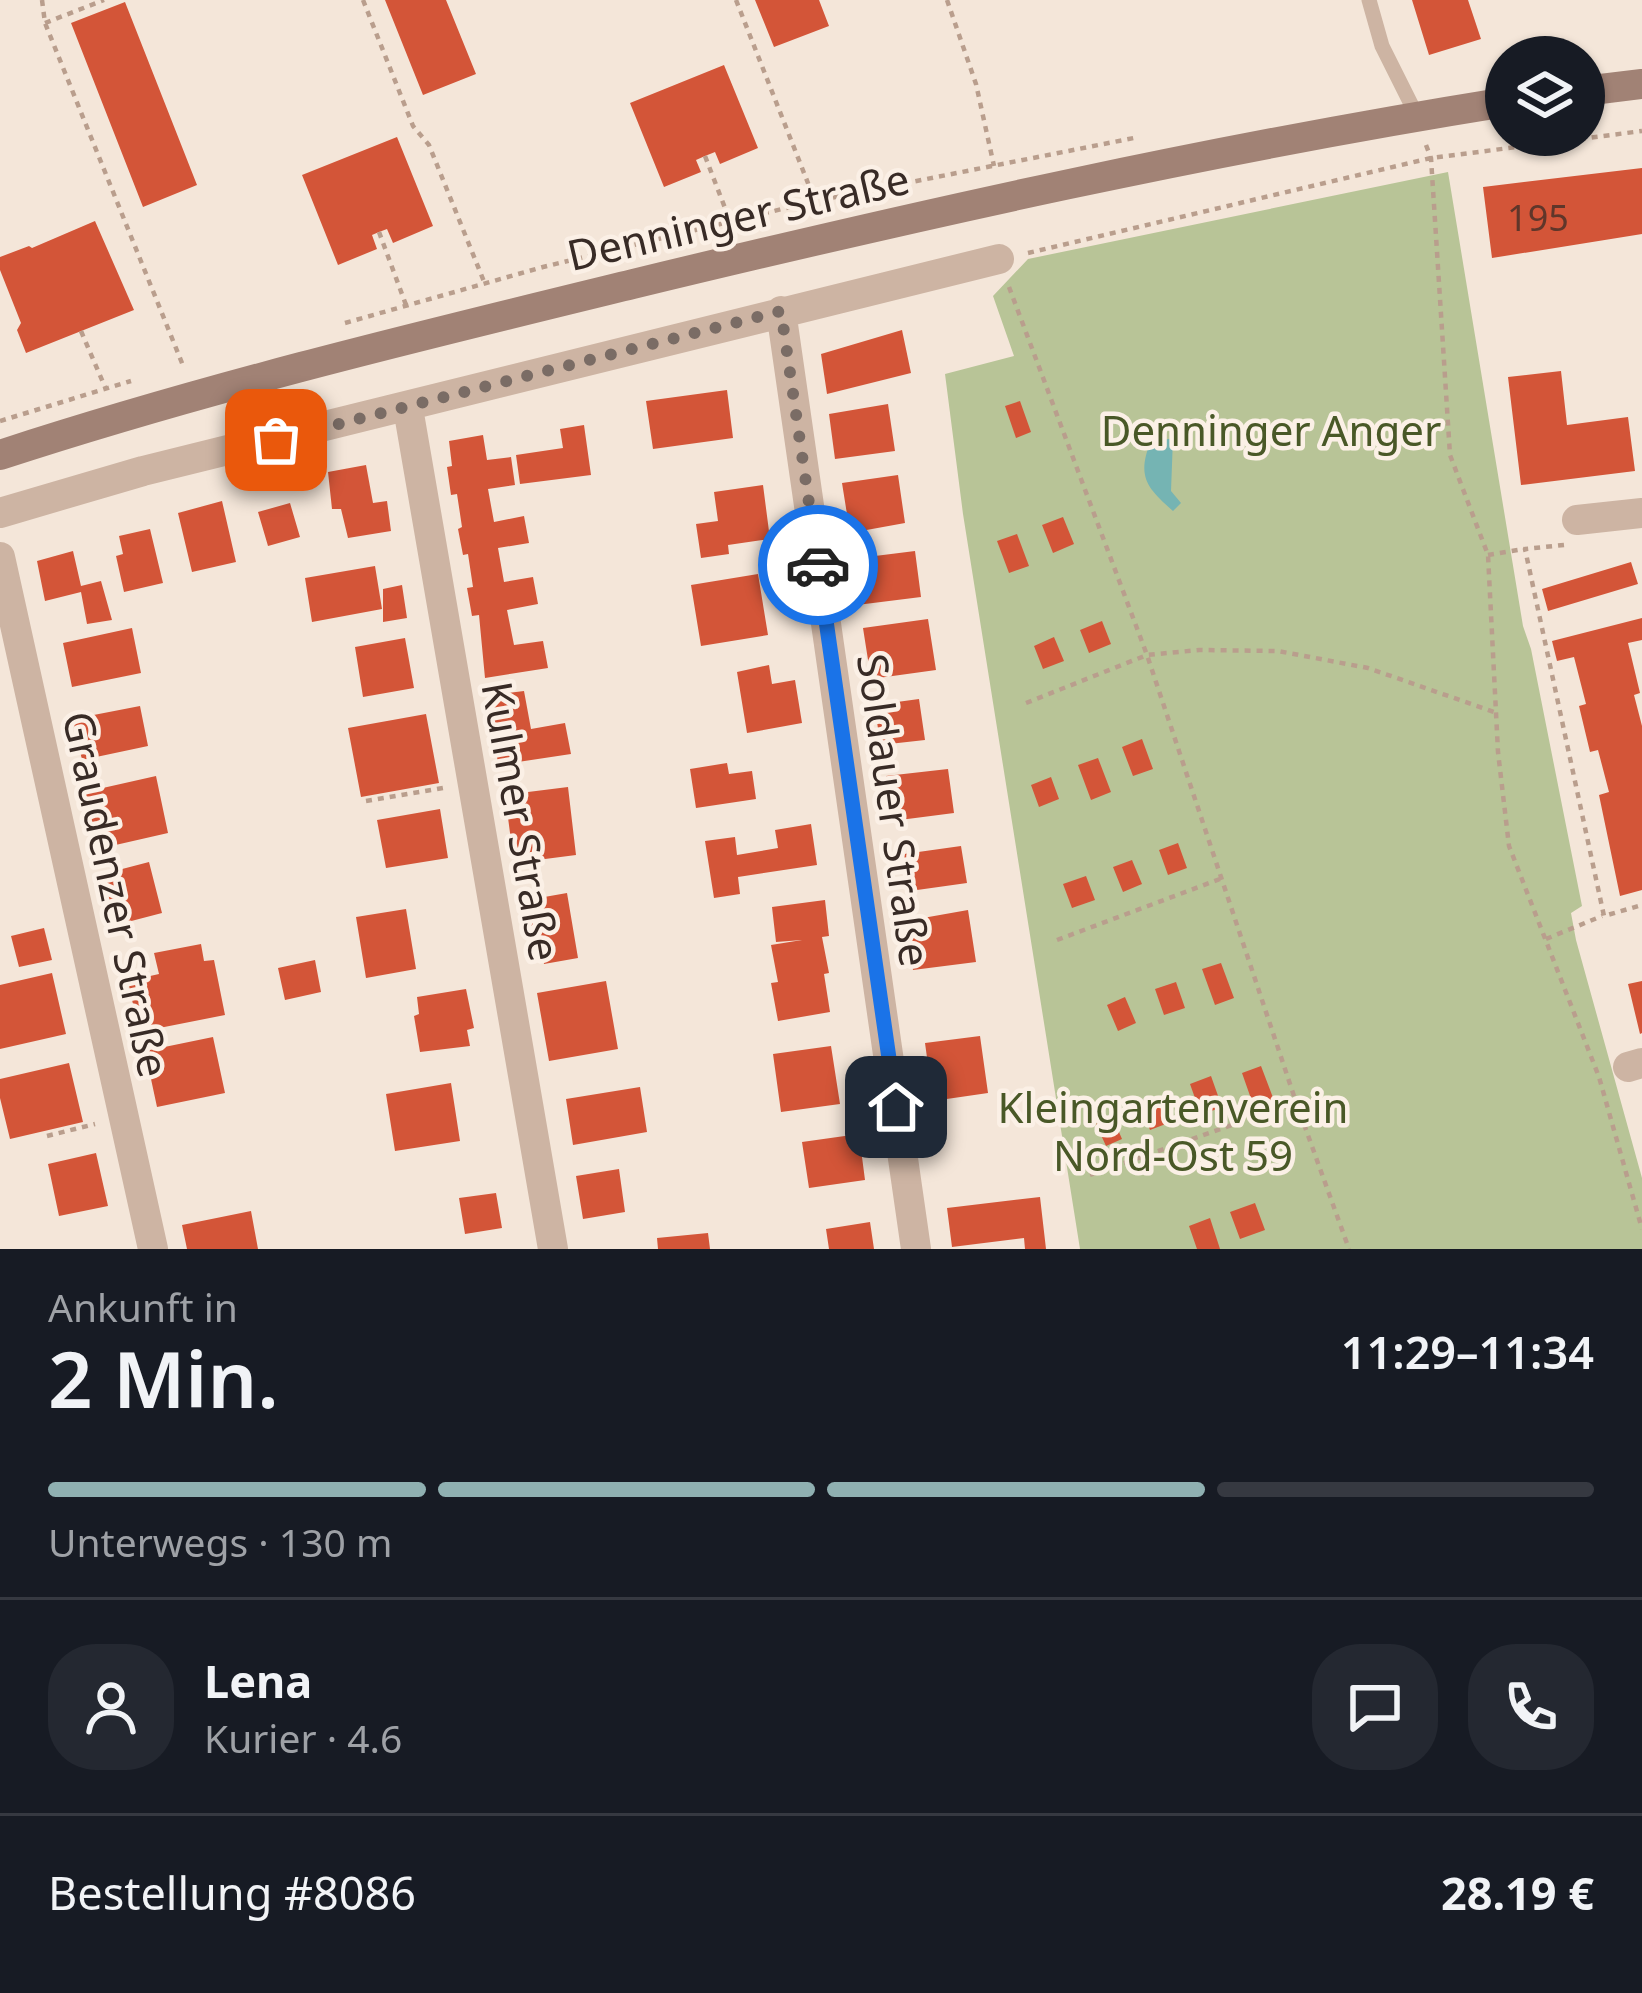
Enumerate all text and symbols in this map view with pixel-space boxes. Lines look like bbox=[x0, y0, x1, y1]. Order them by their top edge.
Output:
map controls bbox=[1485, 36, 1605, 156]
button: layers bbox=[1485, 36, 1605, 156]
street label: Denninger Straße bbox=[561, 149, 915, 283]
house number: 195 bbox=[1507, 193, 1569, 242]
pin bbox=[225, 389, 327, 491]
park label: Denninger Anger bbox=[1101, 401, 1441, 458]
icon: bag bbox=[243, 407, 309, 473]
courier bbox=[758, 505, 878, 625]
icon: car bbox=[785, 532, 851, 598]
street label: Soldauer Straße bbox=[845, 650, 945, 970]
street label: Kulmer Straße bbox=[469, 677, 575, 965]
street label: Graudenzer Straße bbox=[50, 706, 184, 1082]
pin bbox=[845, 1056, 947, 1158]
icon: home bbox=[863, 1074, 929, 1140]
park label: Kleingartenverein Nord-Ost 59 bbox=[998, 1078, 1348, 1183]
text: Ankunft in bbox=[48, 1280, 238, 1333]
text: 11:29–11:34 bbox=[1341, 1321, 1594, 1382]
text: 2 Min. bbox=[48, 1325, 279, 1431]
text: Unterwegs · 130 m bbox=[48, 1515, 392, 1568]
button: person bbox=[48, 1644, 174, 1770]
button: chat bbox=[1312, 1644, 1438, 1770]
button: phone bbox=[1468, 1644, 1594, 1770]
text: Lena bbox=[204, 1650, 312, 1711]
text: Kurier · 4.6 bbox=[204, 1711, 402, 1764]
text: Bestellung #8086 bbox=[48, 1862, 416, 1923]
text: 28.19 € bbox=[1441, 1862, 1594, 1923]

